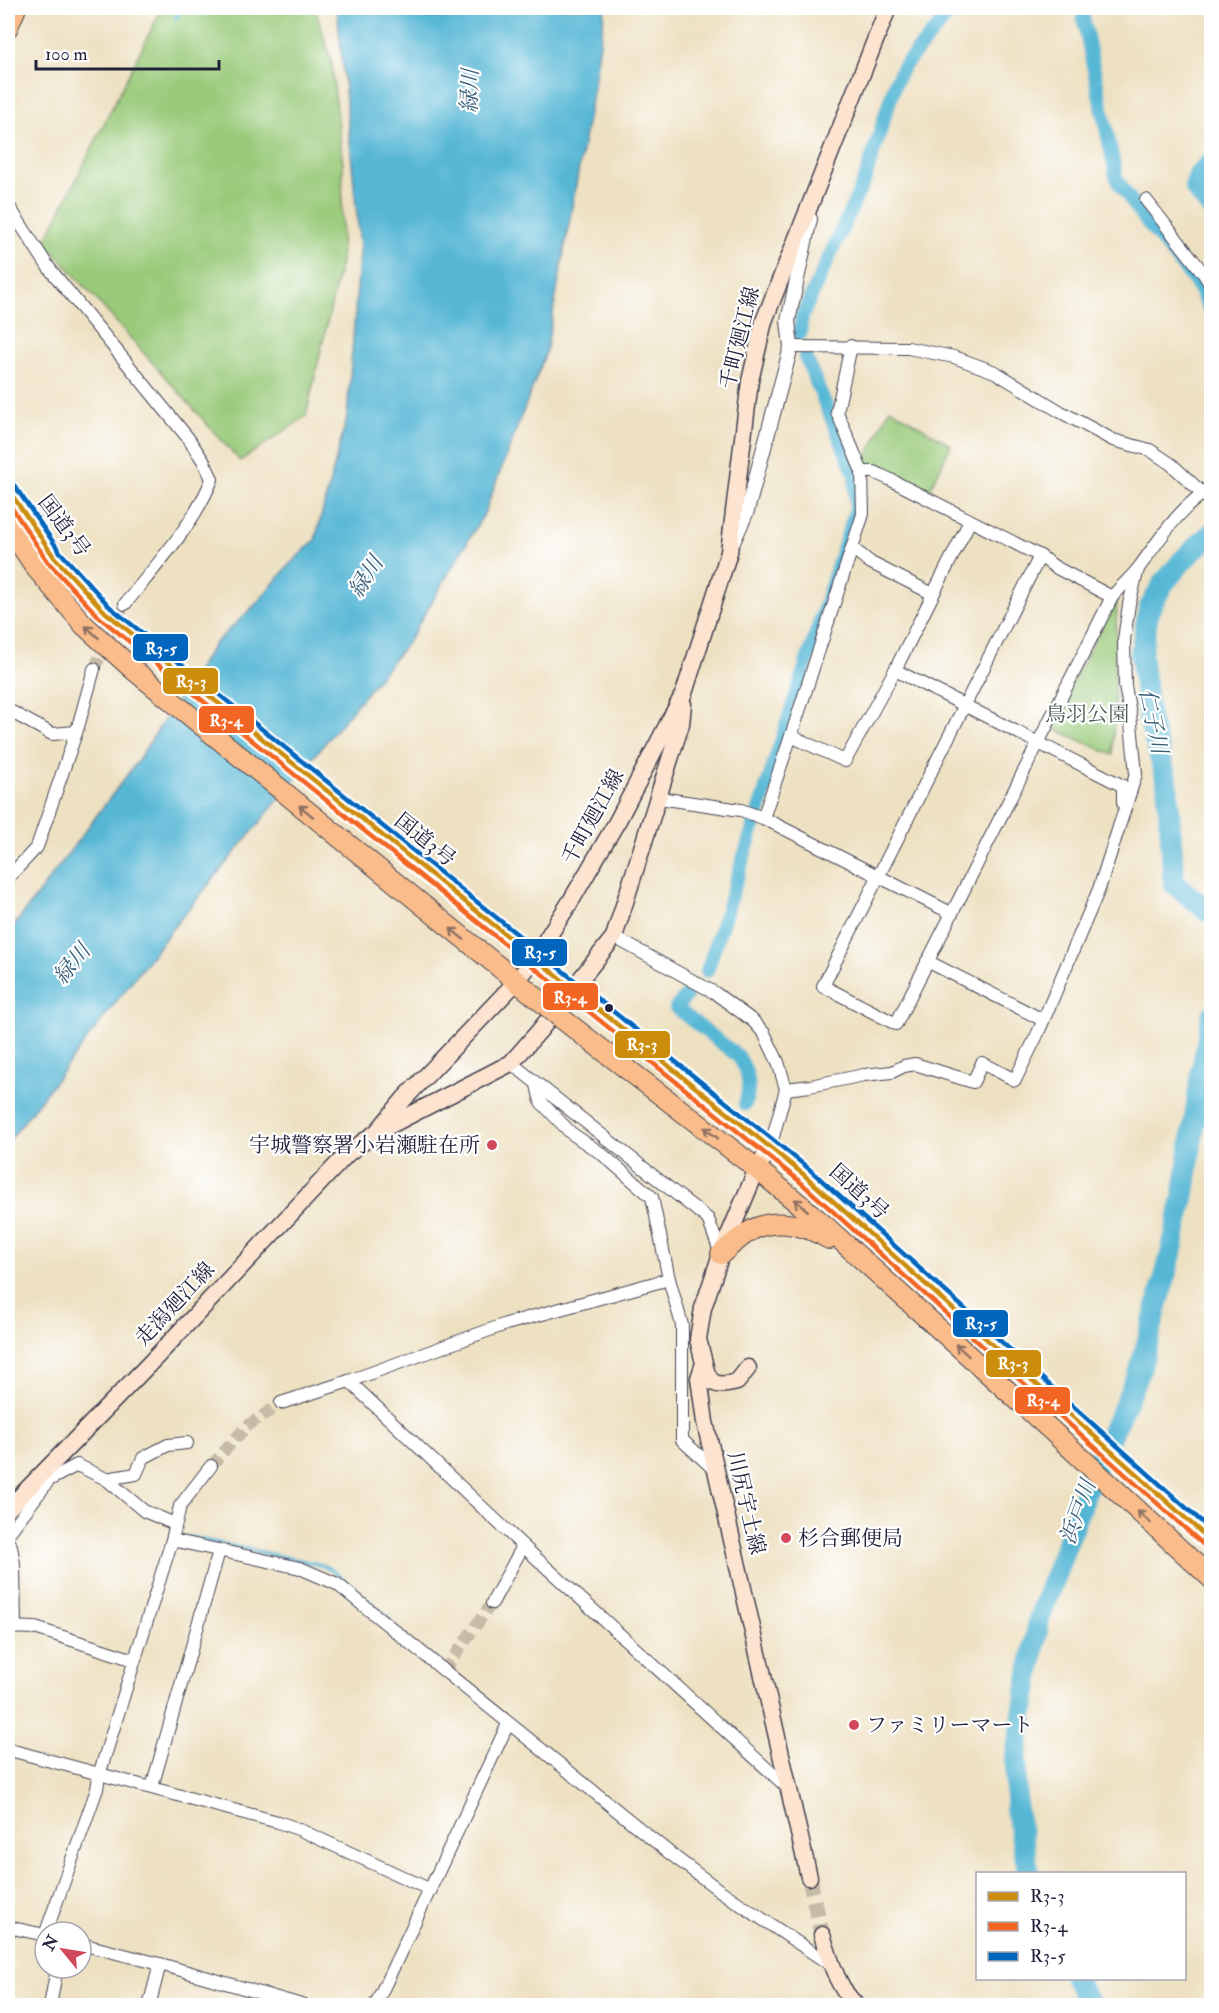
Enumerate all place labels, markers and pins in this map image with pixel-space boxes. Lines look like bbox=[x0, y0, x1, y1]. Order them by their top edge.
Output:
unlabelled marker bbox=[603, 1002, 615, 1014]
place label: 宇城警察署小岩瀬駐在所 bbox=[249, 1132, 480, 1159]
marker: 宇城警察署小岩瀬駐在所 bbox=[485, 1138, 499, 1152]
place label: 杉合郵便局 bbox=[798, 1525, 903, 1552]
marker: 杉合郵便局 bbox=[779, 1531, 793, 1545]
place label: ファミリーマート bbox=[866, 1712, 1034, 1739]
marker: ファミリーマート bbox=[847, 1718, 861, 1732]

